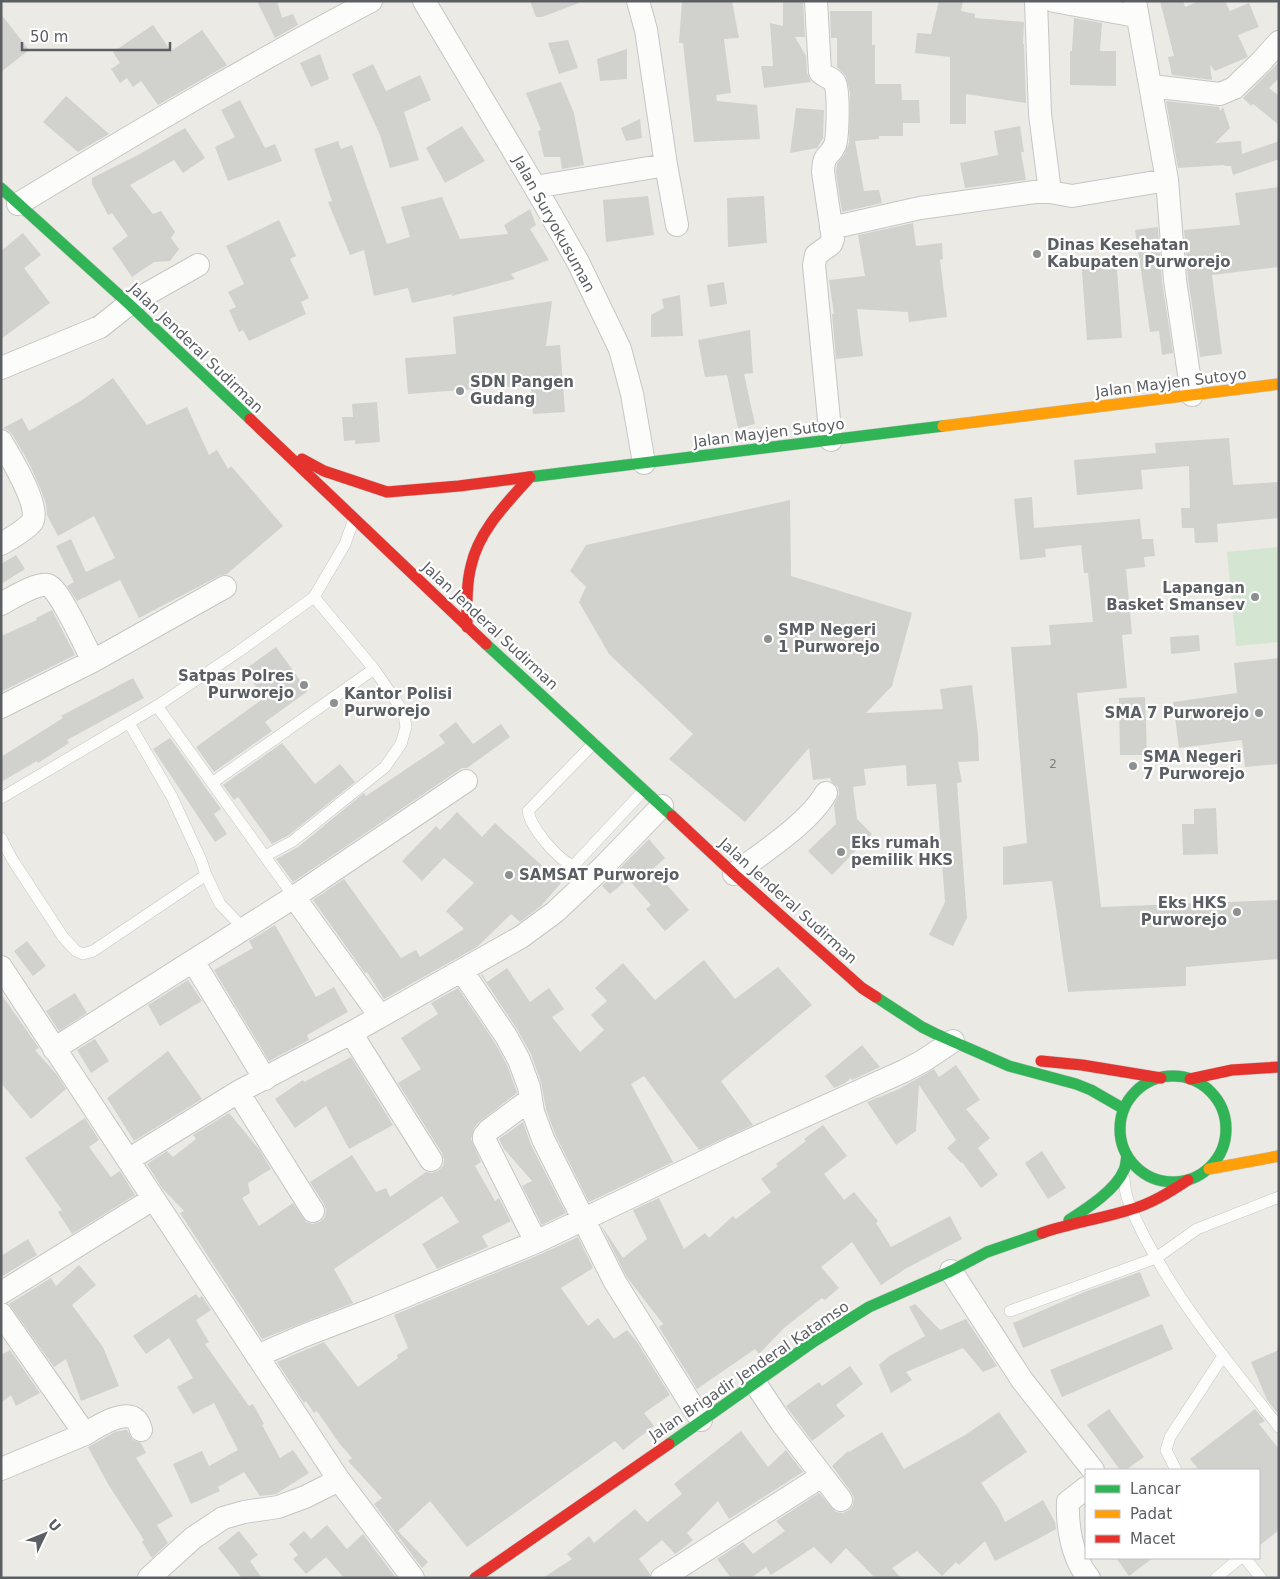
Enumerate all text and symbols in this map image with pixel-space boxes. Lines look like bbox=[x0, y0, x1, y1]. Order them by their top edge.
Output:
scale bar bbox=[22, 20, 170, 52]
text: 50 m bbox=[30, 28, 68, 46]
street label: Jalan Suryokusuman bbox=[509, 152, 599, 295]
place label: Dinas Kesehatan Kabupaten Purworejo bbox=[1047, 236, 1231, 271]
marker: Dinas Kesehatan Kabupaten Purworejo bbox=[1031, 248, 1043, 260]
street label: Jalan Jenderal Sudirman bbox=[125, 279, 267, 417]
street label: Jalan Mayjen Sutoyo bbox=[1093, 365, 1248, 401]
place label: SDN Pangen Gudang bbox=[470, 373, 574, 408]
marker: SDN Pangen Gudang bbox=[454, 385, 466, 397]
street label: Jalan Mayjen Sutoyo bbox=[691, 415, 846, 451]
street label: Jalan Jenderal Sudirman bbox=[418, 558, 562, 694]
place label: Lapangan Basket Smansev bbox=[1106, 579, 1245, 614]
marker: Lapangan Basket Smansev bbox=[1249, 591, 1261, 603]
place label: SMP Negeri 1 Purworejo bbox=[778, 621, 880, 656]
marker: SMP Negeri 1 Purworejo bbox=[762, 633, 774, 645]
place label: Satpas Polres Purworejo bbox=[178, 667, 294, 702]
marker: Satpas Polres Purworejo bbox=[298, 679, 310, 691]
place label: Kantor Polisi Purworejo bbox=[344, 685, 452, 720]
marker: Kantor Polisi Purworejo bbox=[328, 697, 340, 709]
place label: SMA 7 Purworejo bbox=[1105, 704, 1249, 722]
marker: SMA 7 Purworejo bbox=[1253, 707, 1265, 719]
place label: SMA Negeri 7 Purworejo bbox=[1143, 748, 1245, 783]
house number: 2 bbox=[1049, 757, 1057, 771]
marker: SMA Negeri 7 Purworejo bbox=[1127, 760, 1139, 772]
street label: Jalan Jenderal Sudirman bbox=[715, 834, 861, 968]
place label: Eks rumah pemilik HKS bbox=[851, 834, 953, 869]
marker: Eks rumah pemilik HKS bbox=[835, 846, 847, 858]
place label: SAMSAT Purworejo bbox=[519, 866, 679, 884]
marker: SAMSAT Purworejo bbox=[503, 869, 515, 881]
place label: Eks HKS Purworejo bbox=[1141, 894, 1227, 929]
marker: Eks HKS Purworejo bbox=[1231, 906, 1243, 918]
street label: Jalan Brigadir Jenderal Katamso bbox=[645, 1297, 852, 1445]
legend bbox=[1085, 1469, 1260, 1559]
text: Lancar bbox=[1130, 1480, 1181, 1498]
text: Padat bbox=[1130, 1505, 1172, 1523]
north arrow bbox=[20, 1509, 70, 1559]
text: U bbox=[45, 1516, 64, 1535]
text: Macet bbox=[1130, 1530, 1176, 1548]

